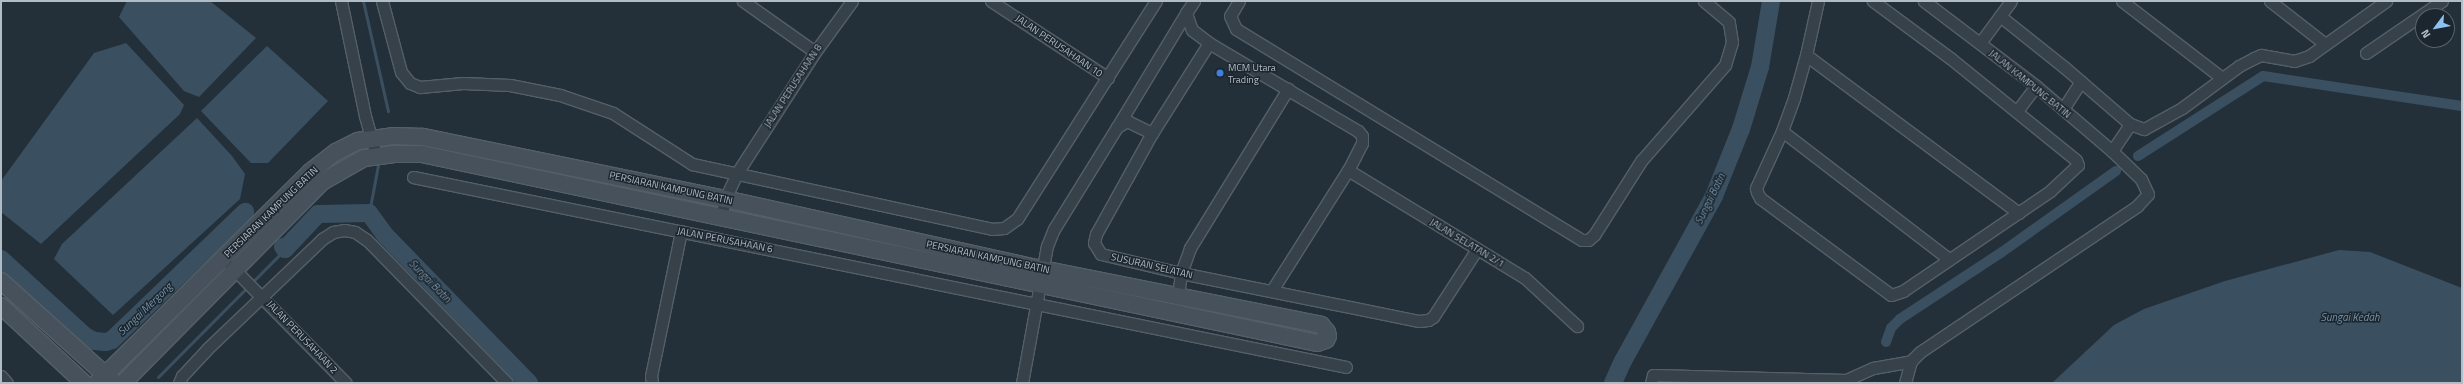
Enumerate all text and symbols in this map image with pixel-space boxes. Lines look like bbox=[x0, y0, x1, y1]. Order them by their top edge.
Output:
north arrow bbox=[2415, 8, 2455, 48]
street label: JALAN PERUSAHAAN 10 bbox=[1013, 12, 1105, 80]
text: N bbox=[2417, 26, 2434, 41]
street label: JALAN PERUSAHAAN 8 bbox=[762, 42, 824, 130]
street label: JALAN KAMPUNG BATIN bbox=[1987, 47, 2073, 121]
place label: MCM Utara Trading bbox=[1228, 61, 1276, 84]
marker: MCM Utara Trading bbox=[1215, 68, 1225, 78]
street label: PERSIARAN KAMPUNG BATIN bbox=[221, 164, 321, 260]
street label: PERSIARAN KAMPUNG BATIN bbox=[608, 169, 734, 207]
water label: Sungai Batin bbox=[1692, 171, 1728, 227]
street label: JALAN SELATAN 2/1 bbox=[1428, 216, 1506, 270]
street label: JALAN PERUSAHAAN 6 bbox=[676, 225, 774, 255]
street label: PERSIARAN KAMPUNG BATIN bbox=[925, 238, 1051, 276]
street label: SUSURAN SELATAN bbox=[1110, 251, 1194, 281]
water label: Sungai Batin bbox=[406, 257, 454, 305]
water label: Sungai Mergong bbox=[115, 280, 175, 338]
street label: JALAN PERUSAHAAN 2 bbox=[264, 298, 340, 376]
water label: Sungai Kedah bbox=[2321, 310, 2379, 324]

